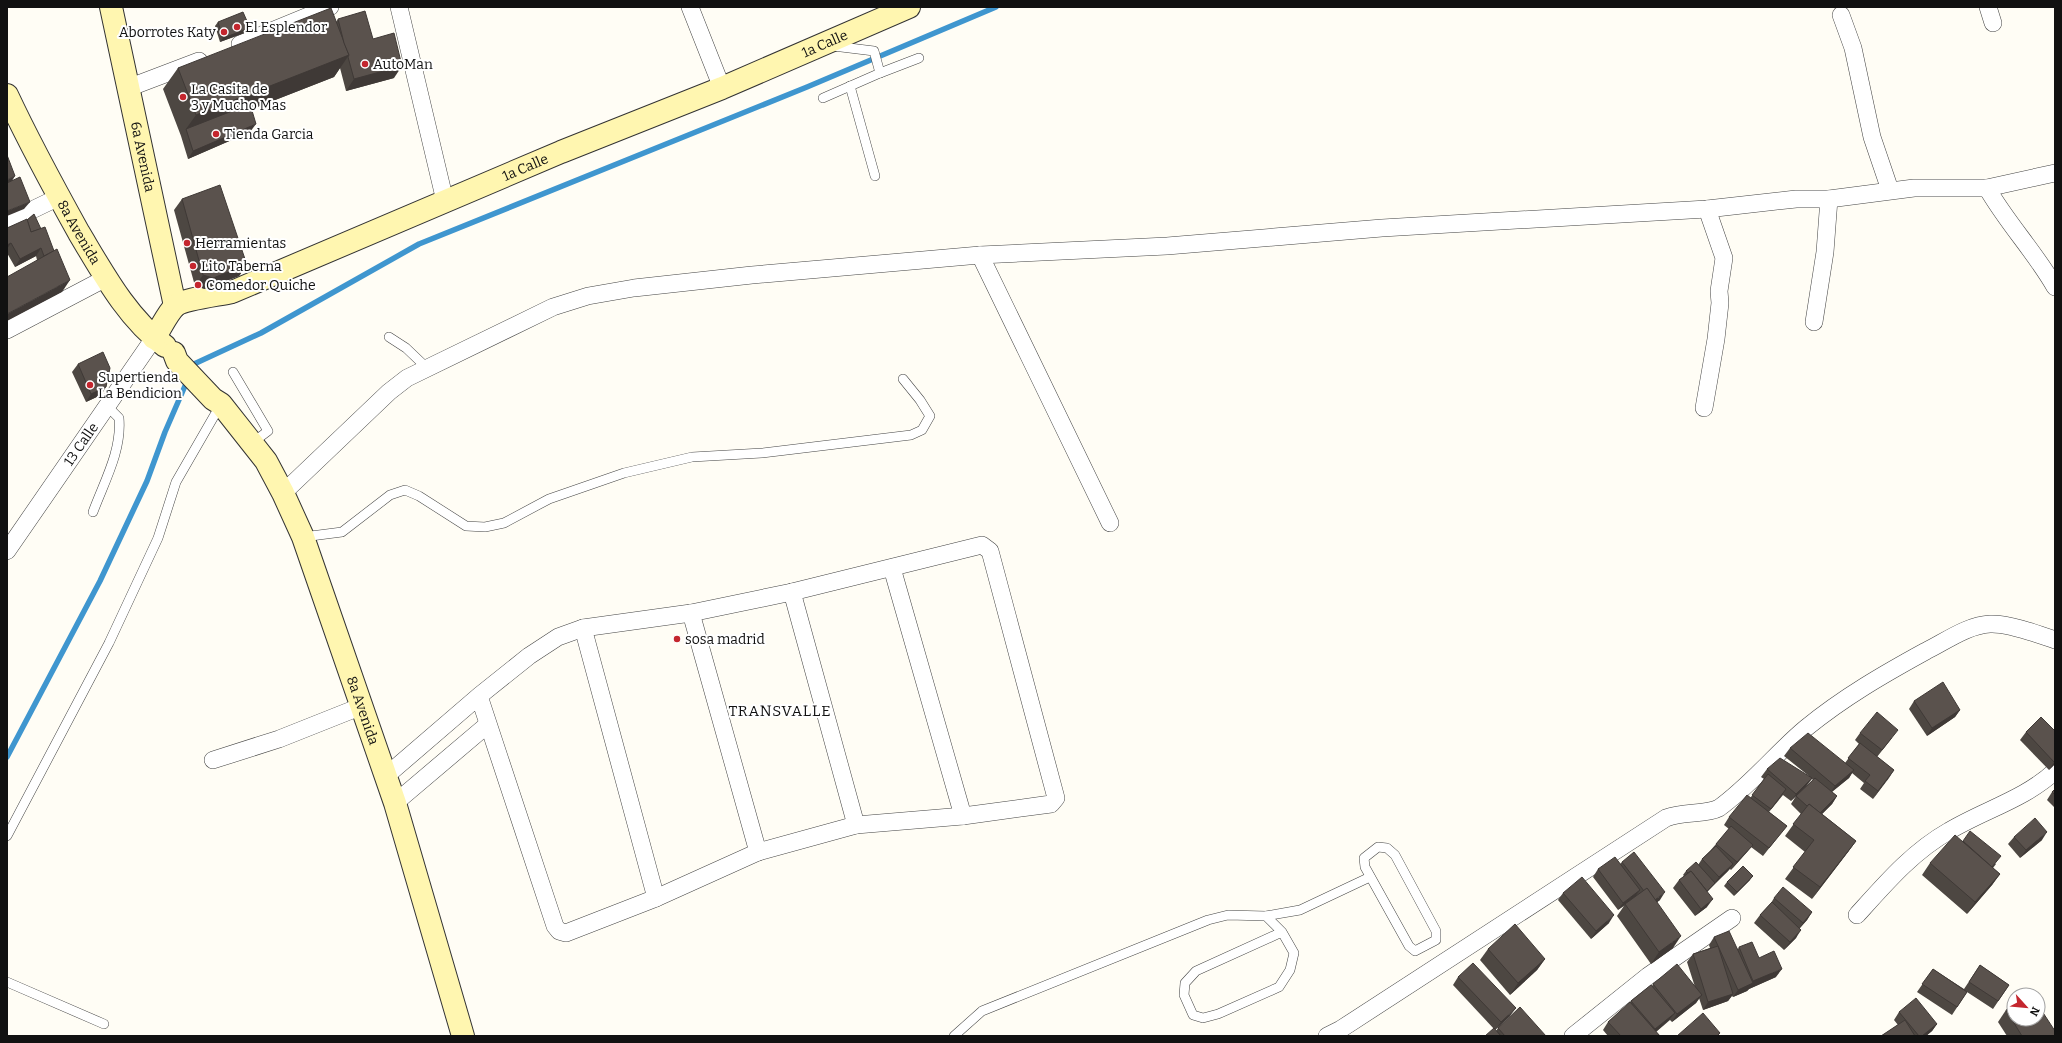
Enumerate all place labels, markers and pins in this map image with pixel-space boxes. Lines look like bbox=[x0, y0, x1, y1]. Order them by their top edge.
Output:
place label: El Esplendor bbox=[245, 19, 327, 36]
marker: El Esplendor bbox=[232, 22, 242, 32]
place label: Aborrotes Katy bbox=[119, 24, 217, 41]
marker: Aborrotes Katy bbox=[219, 27, 229, 37]
place label: AutoMan bbox=[373, 56, 433, 73]
marker: AutoMan bbox=[360, 59, 370, 69]
place label: La Casita de 3 y Mucho Mas bbox=[191, 81, 286, 114]
marker: La Casita de 3 y Mucho Mas bbox=[178, 92, 188, 102]
place label: Tienda Garcia bbox=[224, 126, 314, 143]
marker: Tienda Garcia bbox=[211, 129, 221, 139]
place label: Herramientas bbox=[195, 235, 286, 252]
marker: Herramientas bbox=[182, 238, 192, 248]
place label: Lito Taberna bbox=[201, 258, 282, 275]
marker: Lito Taberna bbox=[188, 261, 198, 271]
place label: Comedor Quiche bbox=[206, 277, 316, 294]
marker: Comedor Quiche bbox=[193, 280, 203, 290]
place label: Supertienda La Bendicion bbox=[98, 369, 182, 402]
marker: Supertienda La Bendicion bbox=[85, 380, 95, 390]
place label: sosa madrid bbox=[685, 631, 765, 648]
marker: sosa madrid bbox=[672, 634, 682, 644]

